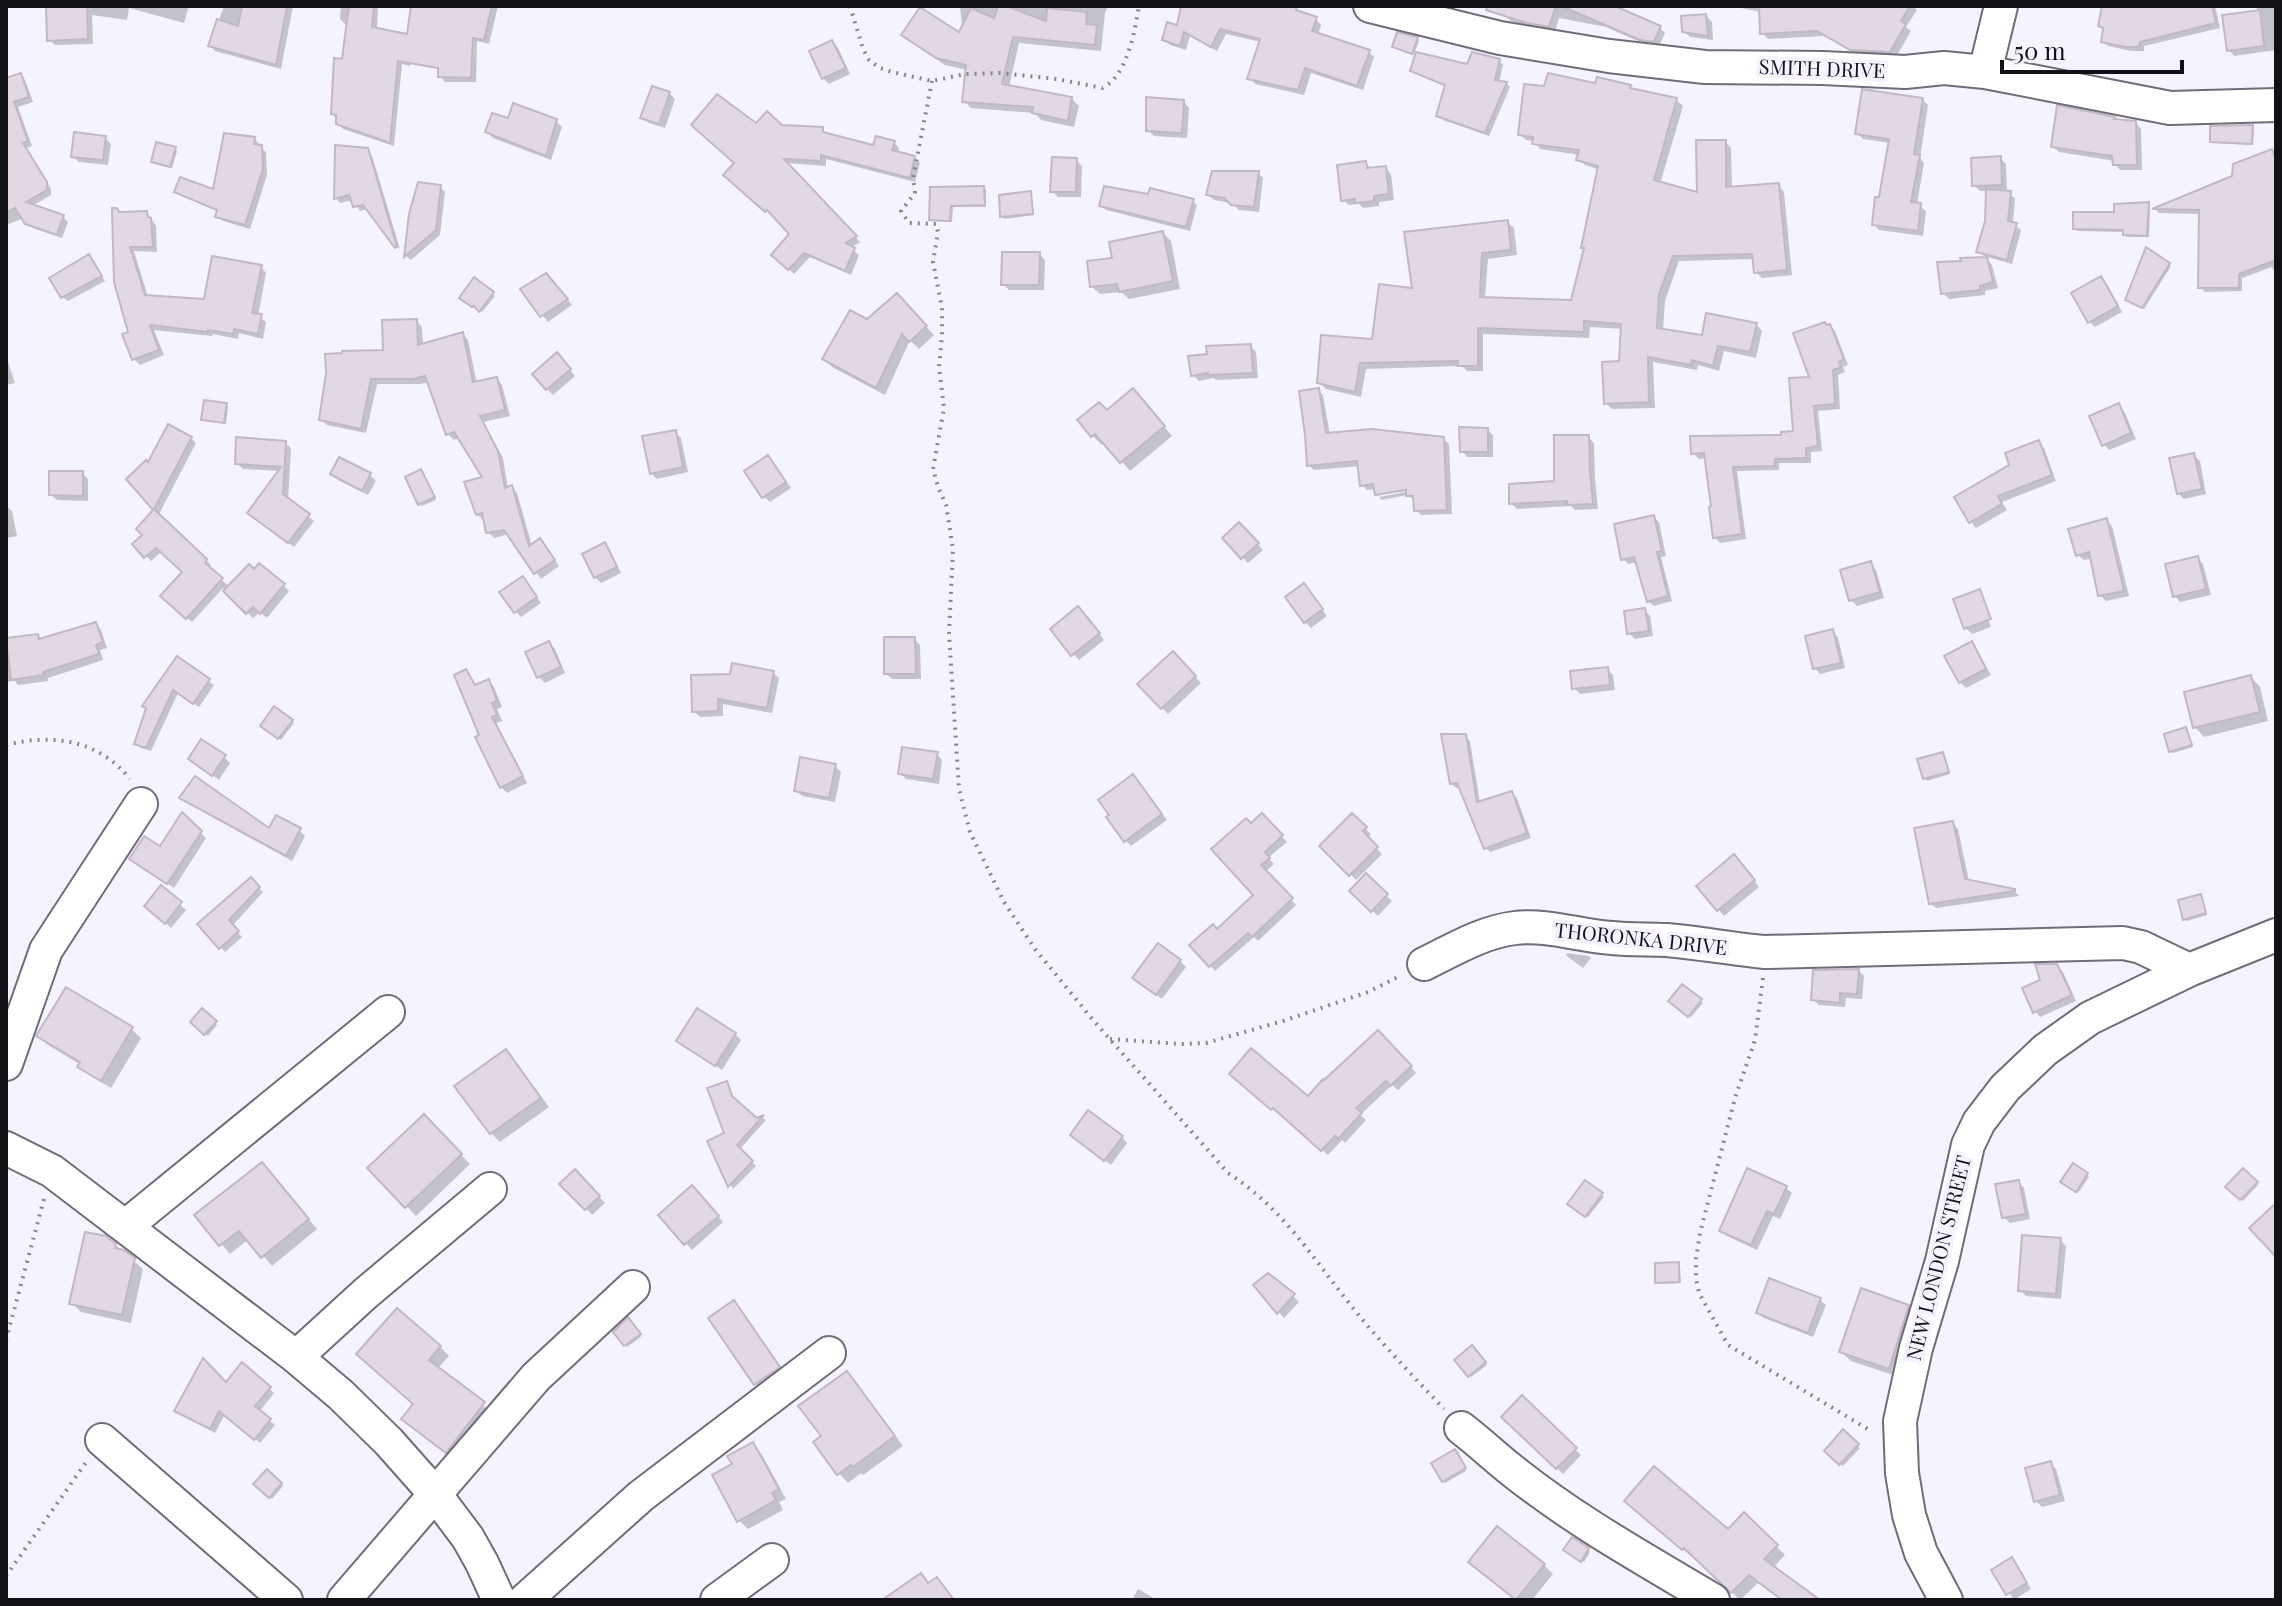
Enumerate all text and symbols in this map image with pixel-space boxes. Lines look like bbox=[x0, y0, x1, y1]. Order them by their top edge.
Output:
scale bar bbox=[2002, 24, 2182, 74]
text: 50 m bbox=[2014, 34, 2066, 66]
street label: SMITH DRIVE bbox=[1758, 52, 1886, 83]
street label: THORONKA DRIVE bbox=[1554, 915, 1729, 960]
street label: NEW LONDON STREET bbox=[1899, 1152, 1976, 1363]

